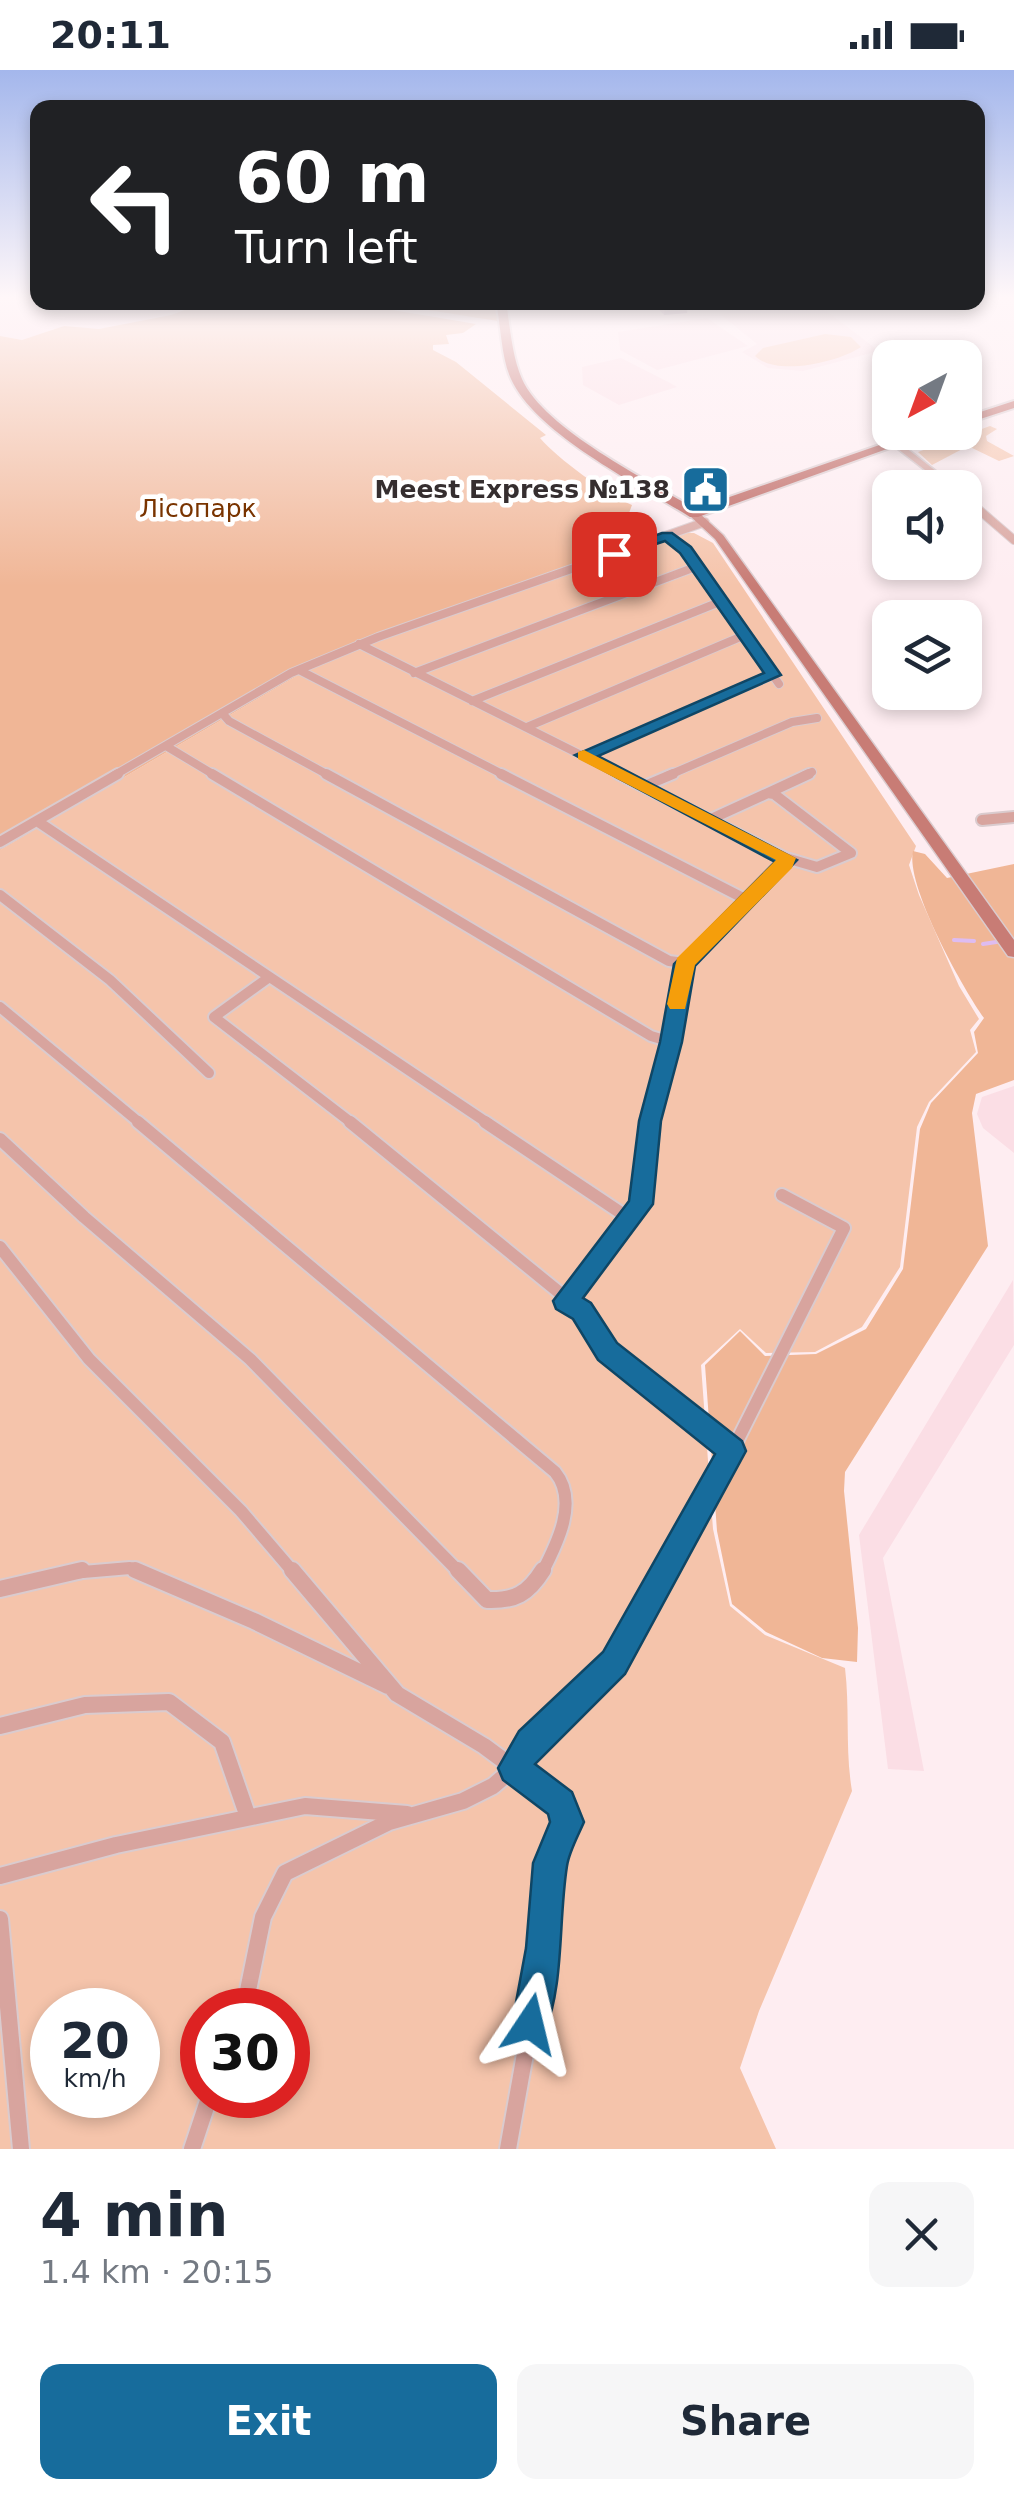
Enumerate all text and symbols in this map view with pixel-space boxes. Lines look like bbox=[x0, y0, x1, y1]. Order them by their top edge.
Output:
text: 20:11 bbox=[50, 13, 171, 57]
text: 60 m bbox=[235, 137, 430, 219]
icon: left bbox=[70, 140, 200, 270]
text: Turn left bbox=[235, 221, 418, 274]
north arrow bbox=[872, 340, 982, 450]
map controls bbox=[872, 340, 982, 710]
public building icon: Meest Express №138 bbox=[679, 463, 731, 515]
button: sound bbox=[872, 470, 982, 580]
place label: Meest Express №138 bbox=[375, 475, 670, 504]
park label: Лісопарк bbox=[139, 494, 257, 523]
pin bbox=[572, 512, 657, 597]
icon: arrive bbox=[587, 527, 642, 582]
button: layers bbox=[872, 600, 982, 710]
position arrow bbox=[478, 1972, 582, 2076]
speed limit sign: 30 bbox=[180, 1988, 310, 2118]
text: 20 bbox=[60, 2012, 130, 2070]
text: km/h bbox=[63, 2064, 127, 2093]
text: 4 min bbox=[40, 2180, 228, 2250]
button: close bbox=[869, 2182, 974, 2287]
text: 1.4 km · 20:15 bbox=[40, 2253, 274, 2291]
button: Exit bbox=[40, 2364, 497, 2479]
button: Share bbox=[517, 2364, 974, 2479]

